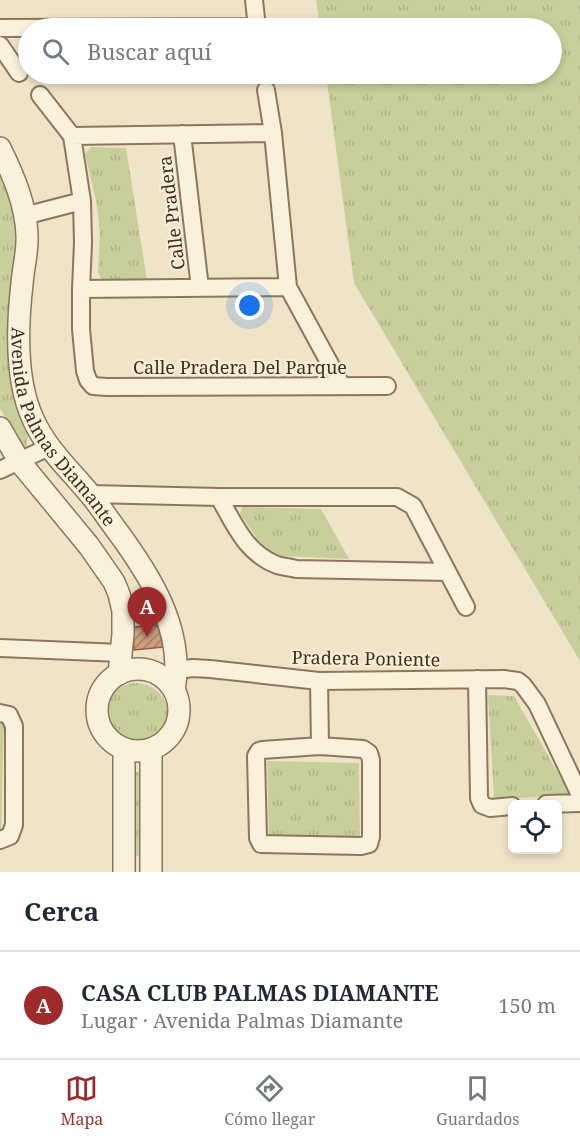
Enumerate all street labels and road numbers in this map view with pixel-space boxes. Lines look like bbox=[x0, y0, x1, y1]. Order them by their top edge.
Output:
street label: Calle Pradera bbox=[152, 155, 190, 271]
street label: Avenida Palmas Diamante bbox=[6, 327, 122, 531]
street label: Calle Pradera Del Parque bbox=[133, 355, 347, 379]
street label: Pradera Poniente bbox=[292, 645, 440, 671]

